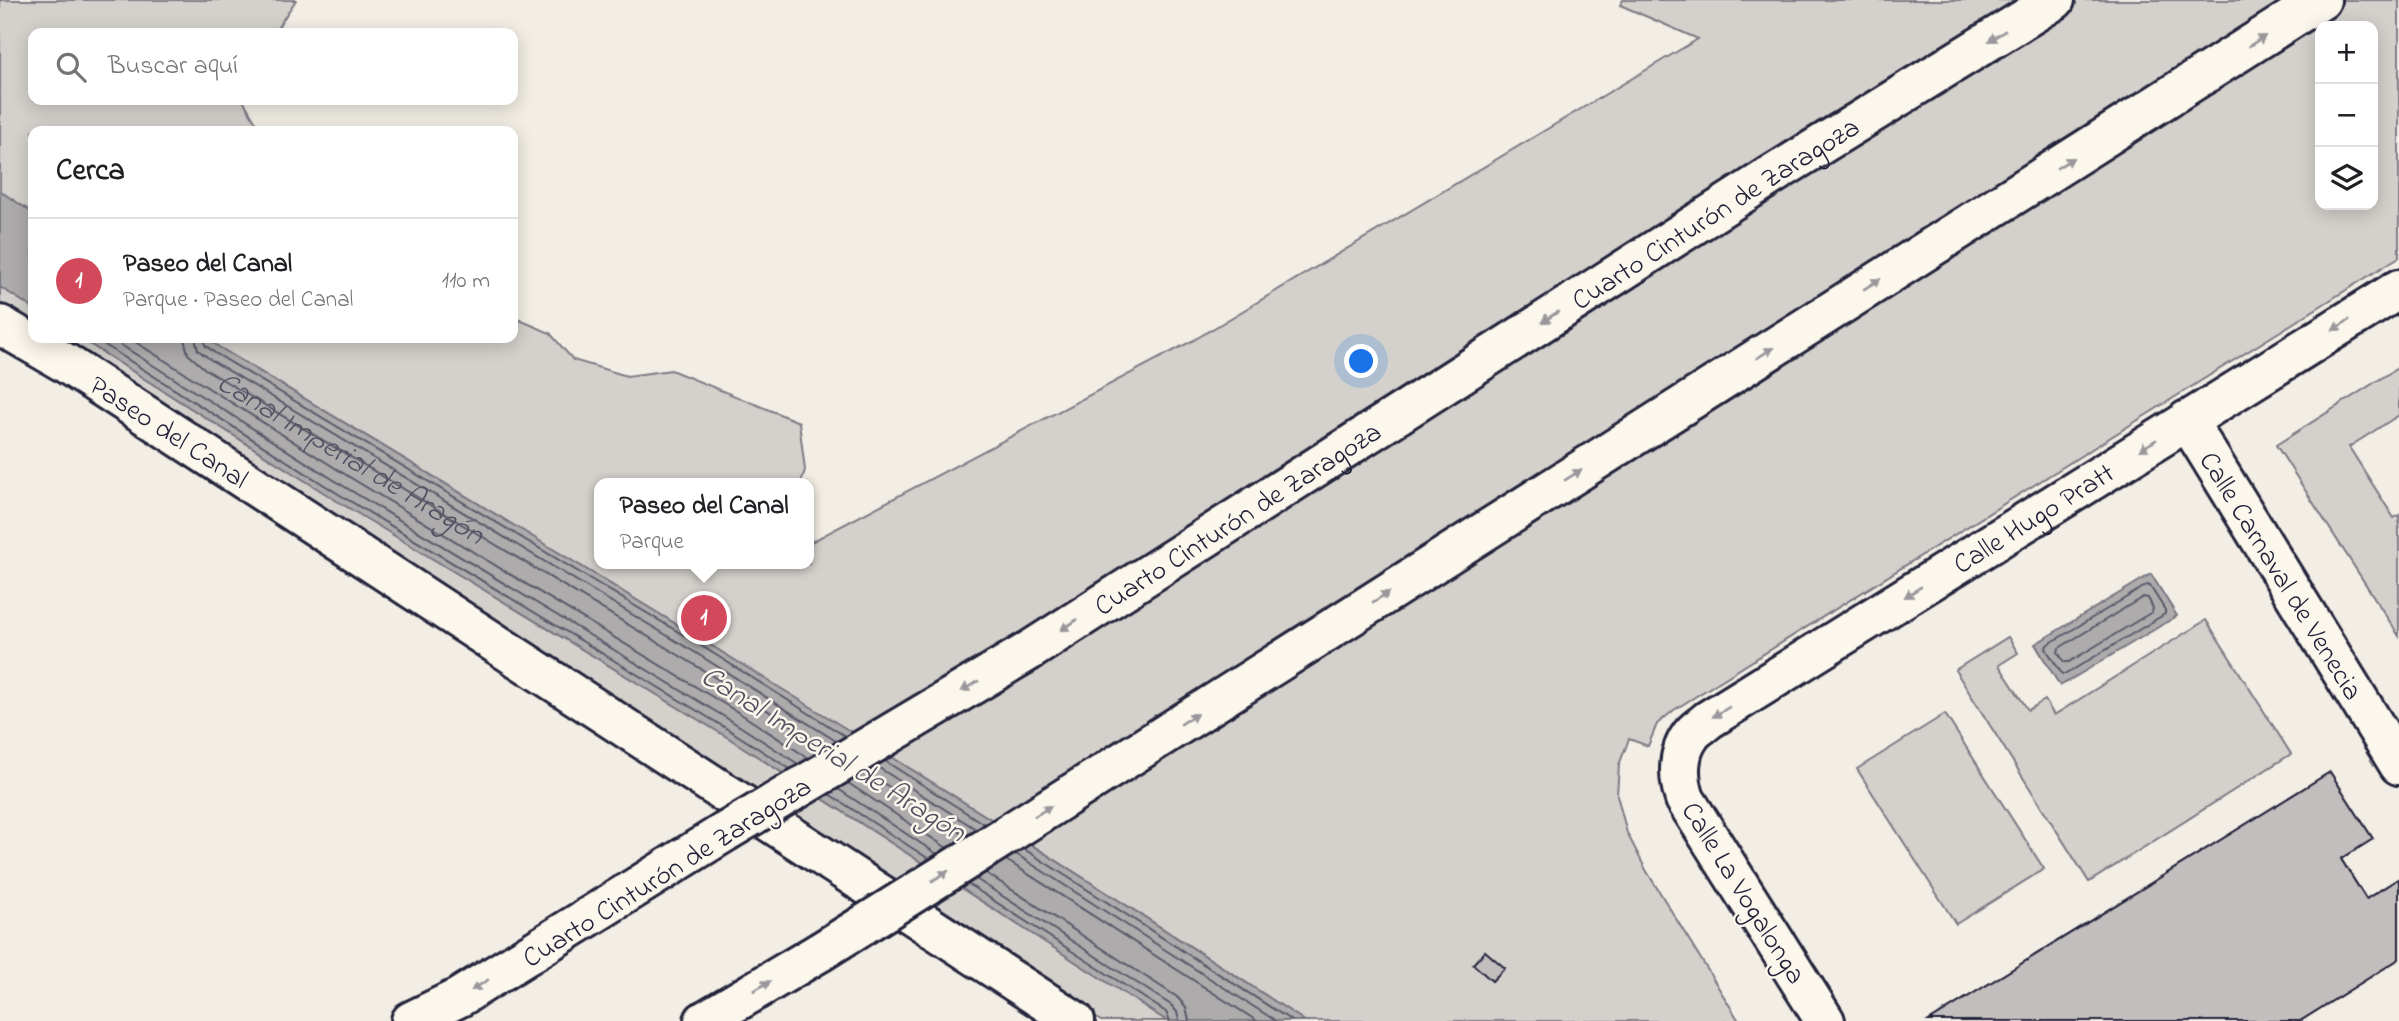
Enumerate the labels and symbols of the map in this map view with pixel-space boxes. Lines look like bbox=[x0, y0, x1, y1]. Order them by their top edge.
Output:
one-way arrow bbox=[1988, 29, 2007, 42]
one-way arrow bbox=[2247, 34, 2266, 47]
street label: Cuarto Cinturón de Zaragoza bbox=[1565, 109, 1868, 322]
one-way arrow bbox=[2055, 156, 2074, 169]
one-way arrow bbox=[1863, 278, 1882, 291]
one-way arrow bbox=[1540, 311, 1559, 324]
one-way arrow bbox=[2332, 319, 2351, 332]
your location bbox=[1344, 344, 1378, 378]
one-way arrow bbox=[1755, 346, 1775, 359]
water label: Canal Imperial de Aragón bbox=[208, 362, 493, 558]
street label: Paseo del Canal bbox=[80, 367, 255, 501]
street label: Cuarto Cinturón de Zaragoza bbox=[1087, 413, 1391, 628]
one-way arrow bbox=[2138, 438, 2157, 451]
street label: Calle Carnaval de Venecia bbox=[2187, 445, 2371, 709]
street label: Calle Hugo Pratt bbox=[1946, 454, 2123, 586]
one-way arrow bbox=[1564, 468, 1582, 482]
one-way arrow bbox=[1904, 585, 1923, 598]
one-way arrow bbox=[1372, 591, 1391, 604]
pin: 1 bbox=[681, 592, 727, 644]
one-way arrow bbox=[1060, 618, 1079, 631]
water label: Canal Imperial de Aragón bbox=[691, 656, 975, 856]
one-way arrow bbox=[961, 680, 980, 692]
one-way arrow bbox=[1711, 706, 1730, 719]
one-way arrow bbox=[1180, 713, 1199, 726]
street label: Cuarto Cinturón de Zaragoza bbox=[515, 768, 820, 980]
street label: Calle La Vogalonga bbox=[1669, 795, 1815, 993]
one-way arrow bbox=[1034, 805, 1053, 818]
one-way arrow bbox=[930, 870, 949, 883]
one-way arrow bbox=[471, 978, 490, 991]
one-way arrow bbox=[752, 980, 771, 993]

